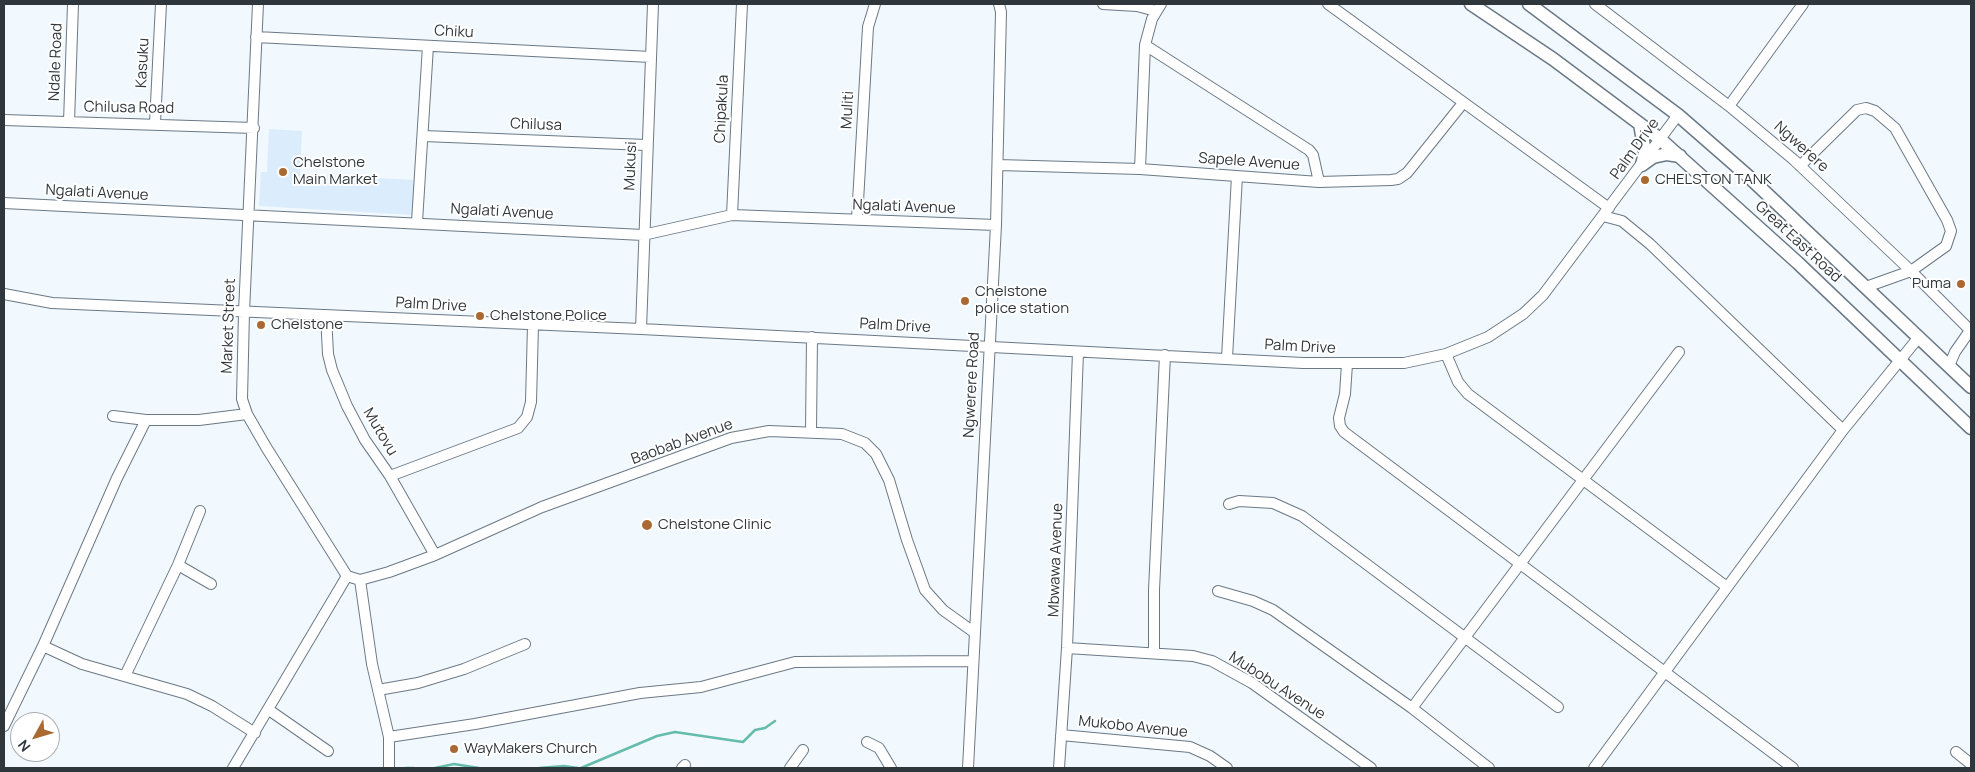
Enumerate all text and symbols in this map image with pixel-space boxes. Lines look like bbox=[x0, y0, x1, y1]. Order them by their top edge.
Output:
street label: Chiku bbox=[434, 22, 474, 42]
street label: Ndale Road bbox=[46, 23, 66, 101]
street label: Kasuku bbox=[133, 37, 153, 89]
street label: Chipakula bbox=[711, 74, 733, 144]
street label: Muliti bbox=[838, 91, 858, 129]
street label: Chilusa Road bbox=[84, 98, 174, 118]
street label: Chilusa bbox=[510, 115, 562, 135]
street label: Palm Drive bbox=[1607, 115, 1663, 183]
street label: Ngwerere bbox=[1770, 118, 1832, 176]
street label: Mukusi bbox=[621, 141, 641, 191]
street label: Sapele Avenue bbox=[1198, 149, 1300, 175]
place label: Chelstone Main Market bbox=[293, 154, 378, 189]
marker: Chelstone Main Market bbox=[277, 166, 289, 178]
place label: CHELSTON TANK bbox=[1655, 171, 1772, 189]
marker: CHELSTON TANK bbox=[1639, 174, 1651, 186]
street label: Ngalati Avenue bbox=[45, 181, 149, 205]
street label: Ngalati Avenue bbox=[852, 196, 956, 218]
street label: Great East Road bbox=[1751, 198, 1845, 286]
street label: Ngalati Avenue bbox=[450, 200, 554, 224]
place label: Puma bbox=[1912, 275, 1951, 293]
street label: Market Street bbox=[218, 278, 240, 374]
marker: Puma bbox=[1955, 278, 1967, 290]
place label: Chelstone police station bbox=[975, 283, 1069, 318]
street label: Palm Drive bbox=[395, 294, 467, 316]
marker: Chelstone police station bbox=[959, 295, 971, 307]
place label: Chelstone Police bbox=[490, 307, 607, 325]
marker: Chelstone Police bbox=[474, 310, 486, 322]
street label: Palm Drive bbox=[859, 315, 931, 337]
place label: Chelstone bbox=[271, 316, 343, 334]
marker: Chelstone bbox=[255, 319, 267, 331]
street label: Ngwerere Road bbox=[960, 332, 984, 438]
street label: Palm Drive bbox=[1264, 336, 1336, 358]
street label: Mutovu bbox=[359, 405, 401, 459]
street label: Baobab Avenue bbox=[629, 415, 735, 469]
street label: Mbwawa Avenue bbox=[1045, 503, 1067, 617]
place label: Chelstone Clinic bbox=[658, 516, 771, 534]
marker: Chelstone Clinic bbox=[640, 518, 654, 532]
street label: Mubobu Avenue bbox=[1225, 648, 1329, 724]
north arrow bbox=[10, 712, 60, 762]
street label: Mukobo Avenue bbox=[1077, 712, 1189, 742]
text: N bbox=[13, 736, 34, 756]
place label: WayMakers Church bbox=[464, 740, 597, 758]
marker: WayMakers Church bbox=[448, 743, 460, 755]

